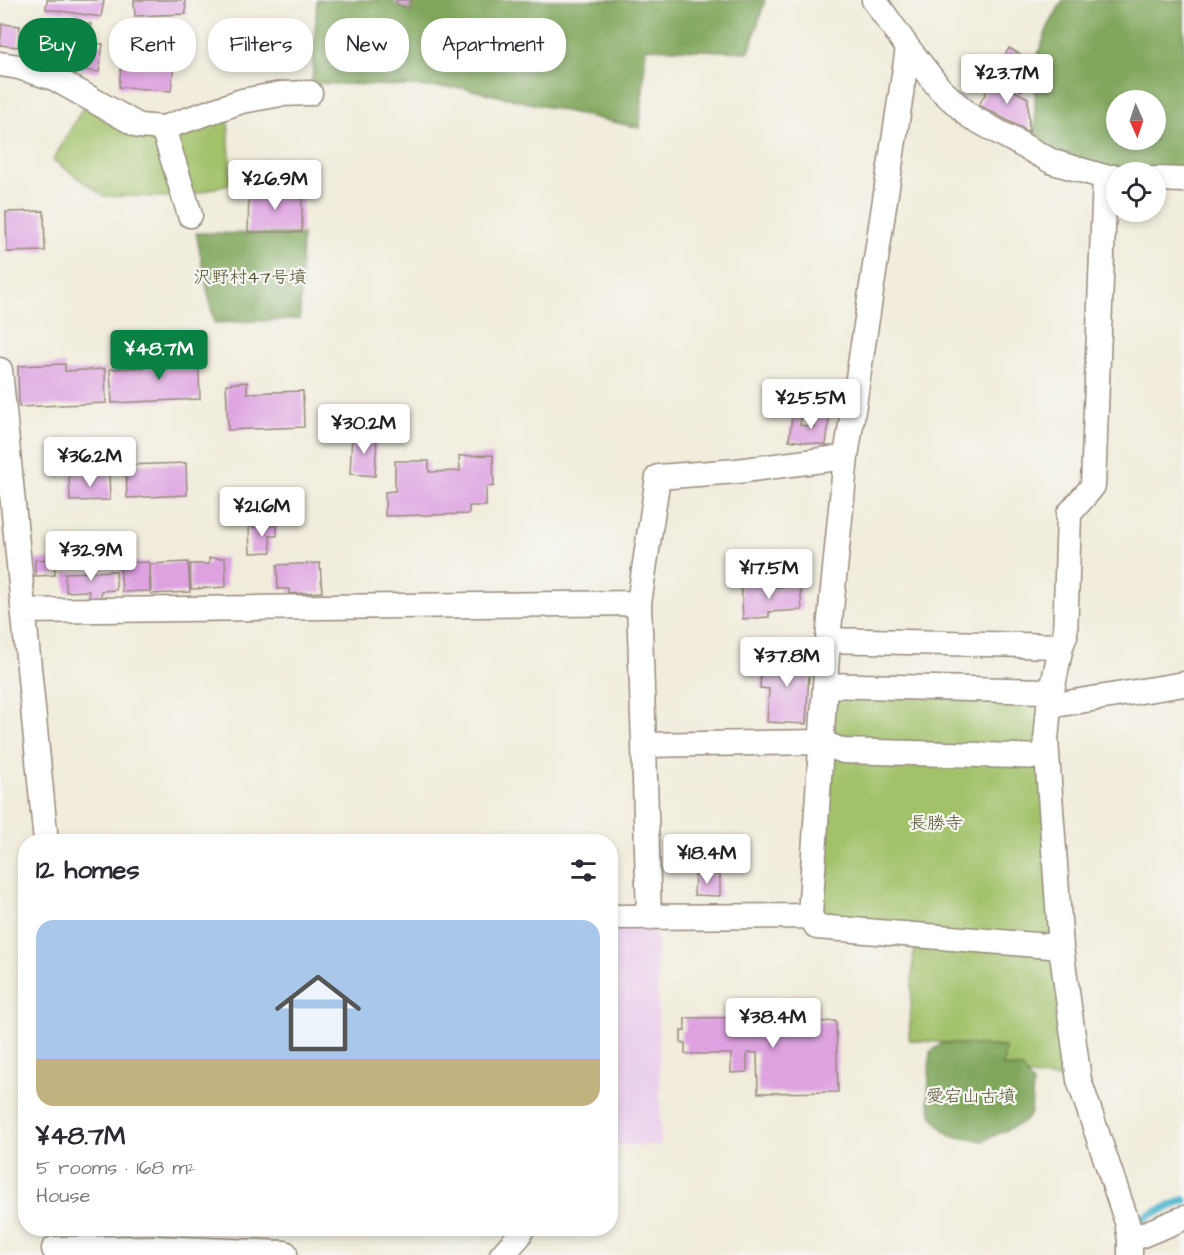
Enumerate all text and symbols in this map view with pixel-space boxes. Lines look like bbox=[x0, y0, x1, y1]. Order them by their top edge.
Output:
chip: Buy bbox=[18, 18, 97, 72]
chip: Rent bbox=[109, 18, 196, 72]
chip: Filters bbox=[208, 18, 313, 72]
chip: New bbox=[325, 18, 409, 72]
chip: Apartment bbox=[421, 18, 566, 72]
pin: ¥23.7M bbox=[958, 54, 1056, 105]
text: ¥23.7M bbox=[975, 59, 1039, 87]
north arrow bbox=[1106, 90, 1166, 150]
map controls bbox=[1106, 90, 1166, 222]
pin: ¥26.9M bbox=[226, 160, 324, 211]
button: locate bbox=[1106, 162, 1166, 222]
text: ¥26.9M bbox=[242, 165, 308, 193]
park label: 沢野村47号墳 bbox=[193, 265, 307, 290]
pin: ¥48.7M bbox=[110, 330, 208, 381]
text: ¥48.7M bbox=[125, 335, 193, 363]
pin: ¥25.5M bbox=[762, 379, 860, 430]
text: ¥25.5M bbox=[776, 384, 846, 412]
pin: ¥30.2M bbox=[315, 404, 413, 455]
text: ¥30.2M bbox=[332, 409, 396, 437]
pin: ¥36.2M bbox=[41, 437, 139, 488]
text: ¥36.2M bbox=[58, 442, 122, 470]
pin: ¥21.6M bbox=[213, 487, 311, 538]
text: ¥21.6M bbox=[234, 492, 290, 520]
pin: ¥32.9M bbox=[42, 531, 140, 582]
text: ¥32.9M bbox=[59, 536, 123, 564]
pin: ¥17.5M bbox=[720, 549, 818, 600]
text: ¥17.5M bbox=[739, 554, 799, 582]
pin: ¥37.8M bbox=[738, 637, 836, 688]
text: ¥37.8M bbox=[754, 642, 820, 670]
park label: 長勝寺 bbox=[909, 811, 963, 836]
pin: ¥18.4M bbox=[658, 834, 756, 885]
text: ¥18.4M bbox=[677, 839, 737, 867]
text: 12 homes bbox=[36, 852, 139, 888]
icon: filters bbox=[567, 854, 600, 887]
icon: home bbox=[264, 959, 372, 1067]
pin: ¥38.4M bbox=[724, 998, 822, 1049]
text: ¥38.4M bbox=[740, 1003, 806, 1031]
park label: 愛宕山古墳 bbox=[926, 1084, 1016, 1109]
text: ¥48.7M bbox=[36, 1118, 126, 1154]
text: 5 rooms · 168 m² bbox=[36, 1154, 195, 1182]
text: House bbox=[36, 1182, 90, 1210]

